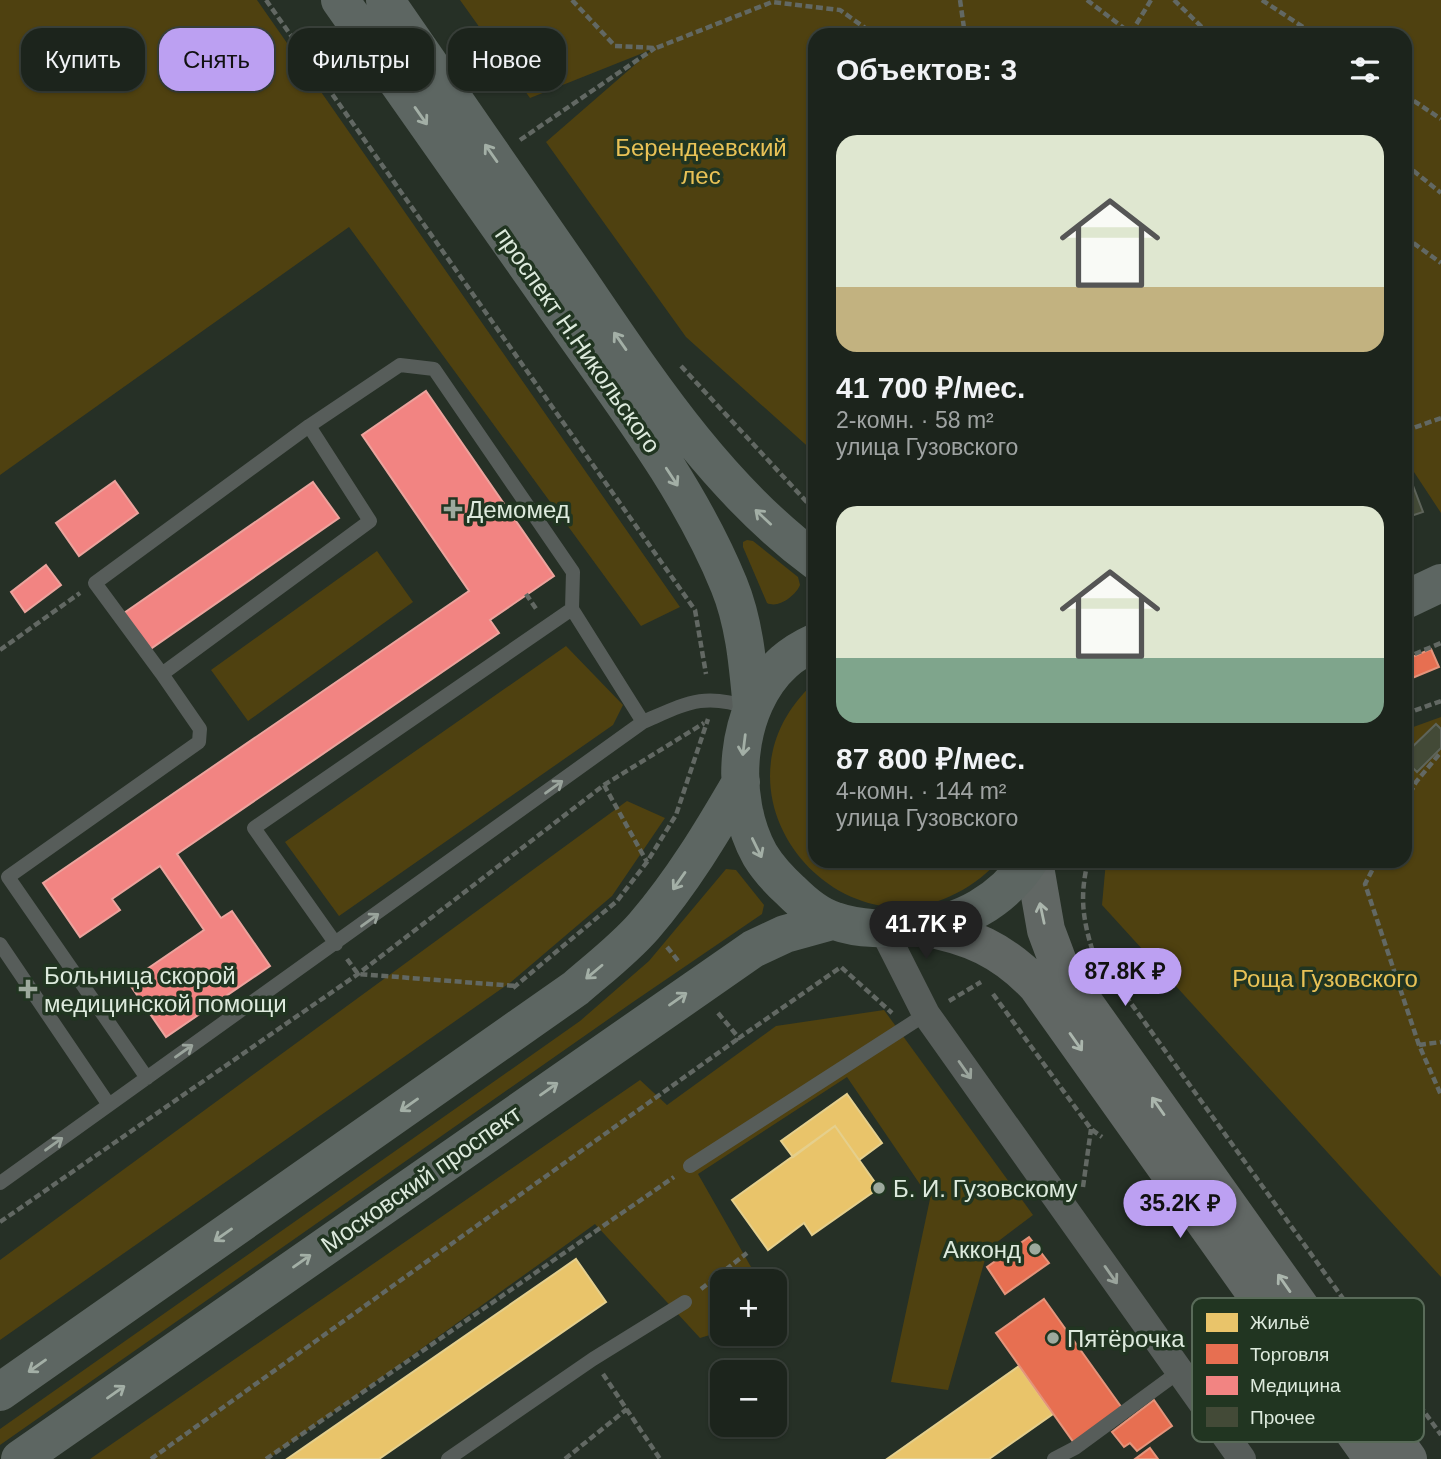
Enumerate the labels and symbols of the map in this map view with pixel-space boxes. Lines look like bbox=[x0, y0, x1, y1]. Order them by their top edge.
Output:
one-way arrow bbox=[414, 106, 429, 125]
park label: Берендеевский лес bbox=[615, 134, 787, 189]
one-way arrow bbox=[484, 144, 498, 163]
street label: проспект Н.Никольского bbox=[490, 222, 666, 458]
one-way arrow bbox=[613, 331, 627, 351]
one-way arrow bbox=[665, 467, 679, 486]
place label: Демомед bbox=[467, 496, 570, 523]
marker: Демомед bbox=[445, 501, 461, 517]
one-way arrow bbox=[755, 508, 772, 525]
one-way arrow bbox=[737, 733, 750, 756]
one-way arrow bbox=[544, 779, 563, 794]
one-way arrow bbox=[751, 837, 765, 858]
one-way arrow bbox=[672, 871, 686, 890]
pin: 41.7K ₽ bbox=[861, 902, 991, 961]
one-way arrow bbox=[1035, 902, 1049, 925]
one-way arrow bbox=[360, 912, 379, 927]
pin: 87.8K ₽ bbox=[1060, 948, 1190, 1008]
place label: Больница скорой медицинской помощи bbox=[44, 962, 287, 1017]
one-way arrow bbox=[586, 964, 604, 980]
park label: Роща Гузовского bbox=[1232, 965, 1418, 992]
marker: Больница скорой медицинской помощи bbox=[18, 979, 38, 999]
one-way arrow bbox=[668, 992, 687, 1006]
one-way arrow bbox=[1069, 1032, 1083, 1051]
one-way arrow bbox=[174, 1044, 193, 1059]
one-way arrow bbox=[958, 1060, 972, 1079]
one-way arrow bbox=[539, 1082, 558, 1096]
one-way arrow bbox=[1151, 1097, 1165, 1116]
one-way arrow bbox=[400, 1098, 419, 1112]
street label: Московский проспект bbox=[316, 1100, 526, 1258]
one-way arrow bbox=[44, 1137, 63, 1151]
place label: Б. И. Гузовскому bbox=[893, 1175, 1078, 1202]
marker: Б. И. Гузовскому bbox=[871, 1180, 887, 1196]
pin: 35.2K ₽ bbox=[1115, 1180, 1245, 1240]
one-way arrow bbox=[214, 1228, 233, 1243]
place label: Акконд bbox=[943, 1236, 1021, 1263]
marker: Акконд bbox=[1027, 1241, 1043, 1257]
one-way arrow bbox=[292, 1254, 311, 1268]
one-way arrow bbox=[1104, 1265, 1118, 1284]
one-way arrow bbox=[1276, 1274, 1291, 1293]
legend bbox=[1192, 1298, 1424, 1442]
text: Жильё bbox=[1250, 1312, 1310, 1333]
place label: Пятёрочка bbox=[1067, 1325, 1185, 1352]
marker: Пятёрочка bbox=[1045, 1330, 1061, 1346]
text: Торговля bbox=[1250, 1344, 1329, 1365]
one-way arrow bbox=[28, 1359, 47, 1373]
text: Медицина bbox=[1250, 1375, 1341, 1396]
one-way arrow bbox=[106, 1385, 125, 1399]
text: Прочее bbox=[1250, 1407, 1315, 1428]

